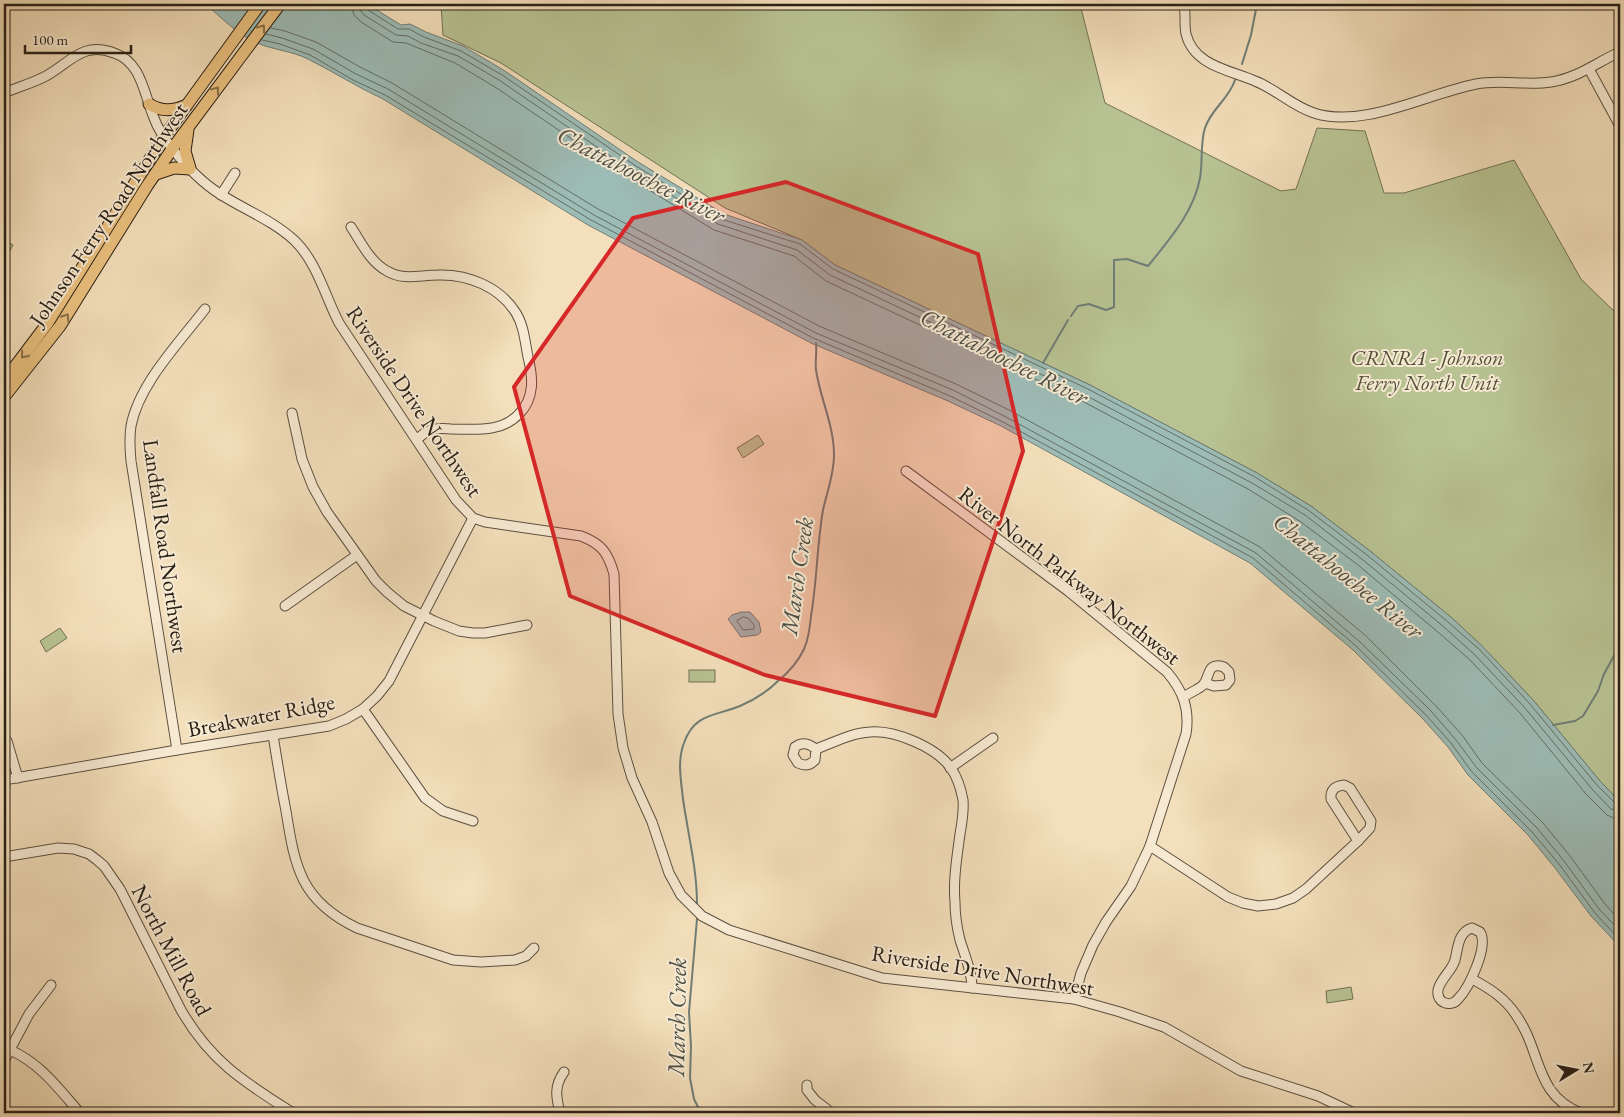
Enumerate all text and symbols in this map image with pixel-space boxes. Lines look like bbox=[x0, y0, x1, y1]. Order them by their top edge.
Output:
scale bar bbox=[25, 22, 131, 54]
one-way arrow bbox=[257, 25, 265, 34]
text: 100 m bbox=[32, 30, 69, 49]
one-way arrow bbox=[210, 86, 219, 96]
street label: Johnson Ferry Road Northwest bbox=[22, 97, 194, 333]
water label: Chattahoochee River bbox=[552, 119, 732, 231]
street label: Riverside Drive Northwest bbox=[340, 300, 489, 503]
water label: Chattahoochee River bbox=[915, 301, 1095, 413]
one-way arrow bbox=[60, 313, 69, 322]
park label: CRNRA - Johnson Ferry North Unit bbox=[1351, 343, 1503, 397]
one-way arrow bbox=[20, 350, 29, 359]
street label: Landfall Road Northwest bbox=[136, 437, 195, 655]
street label: River North Parkway Northwest bbox=[953, 480, 1187, 671]
water label: Chattahoochee River bbox=[1267, 506, 1431, 647]
water label: March Creek bbox=[773, 515, 820, 639]
street label: Breakwater Ridge bbox=[185, 687, 337, 744]
street label: North Mill Road bbox=[125, 880, 219, 1022]
street label: Riverside Drive Northwest bbox=[870, 939, 1096, 1002]
water label: March Creek bbox=[660, 957, 693, 1079]
north arrow bbox=[1552, 1044, 1602, 1094]
text: N bbox=[1579, 1061, 1599, 1076]

